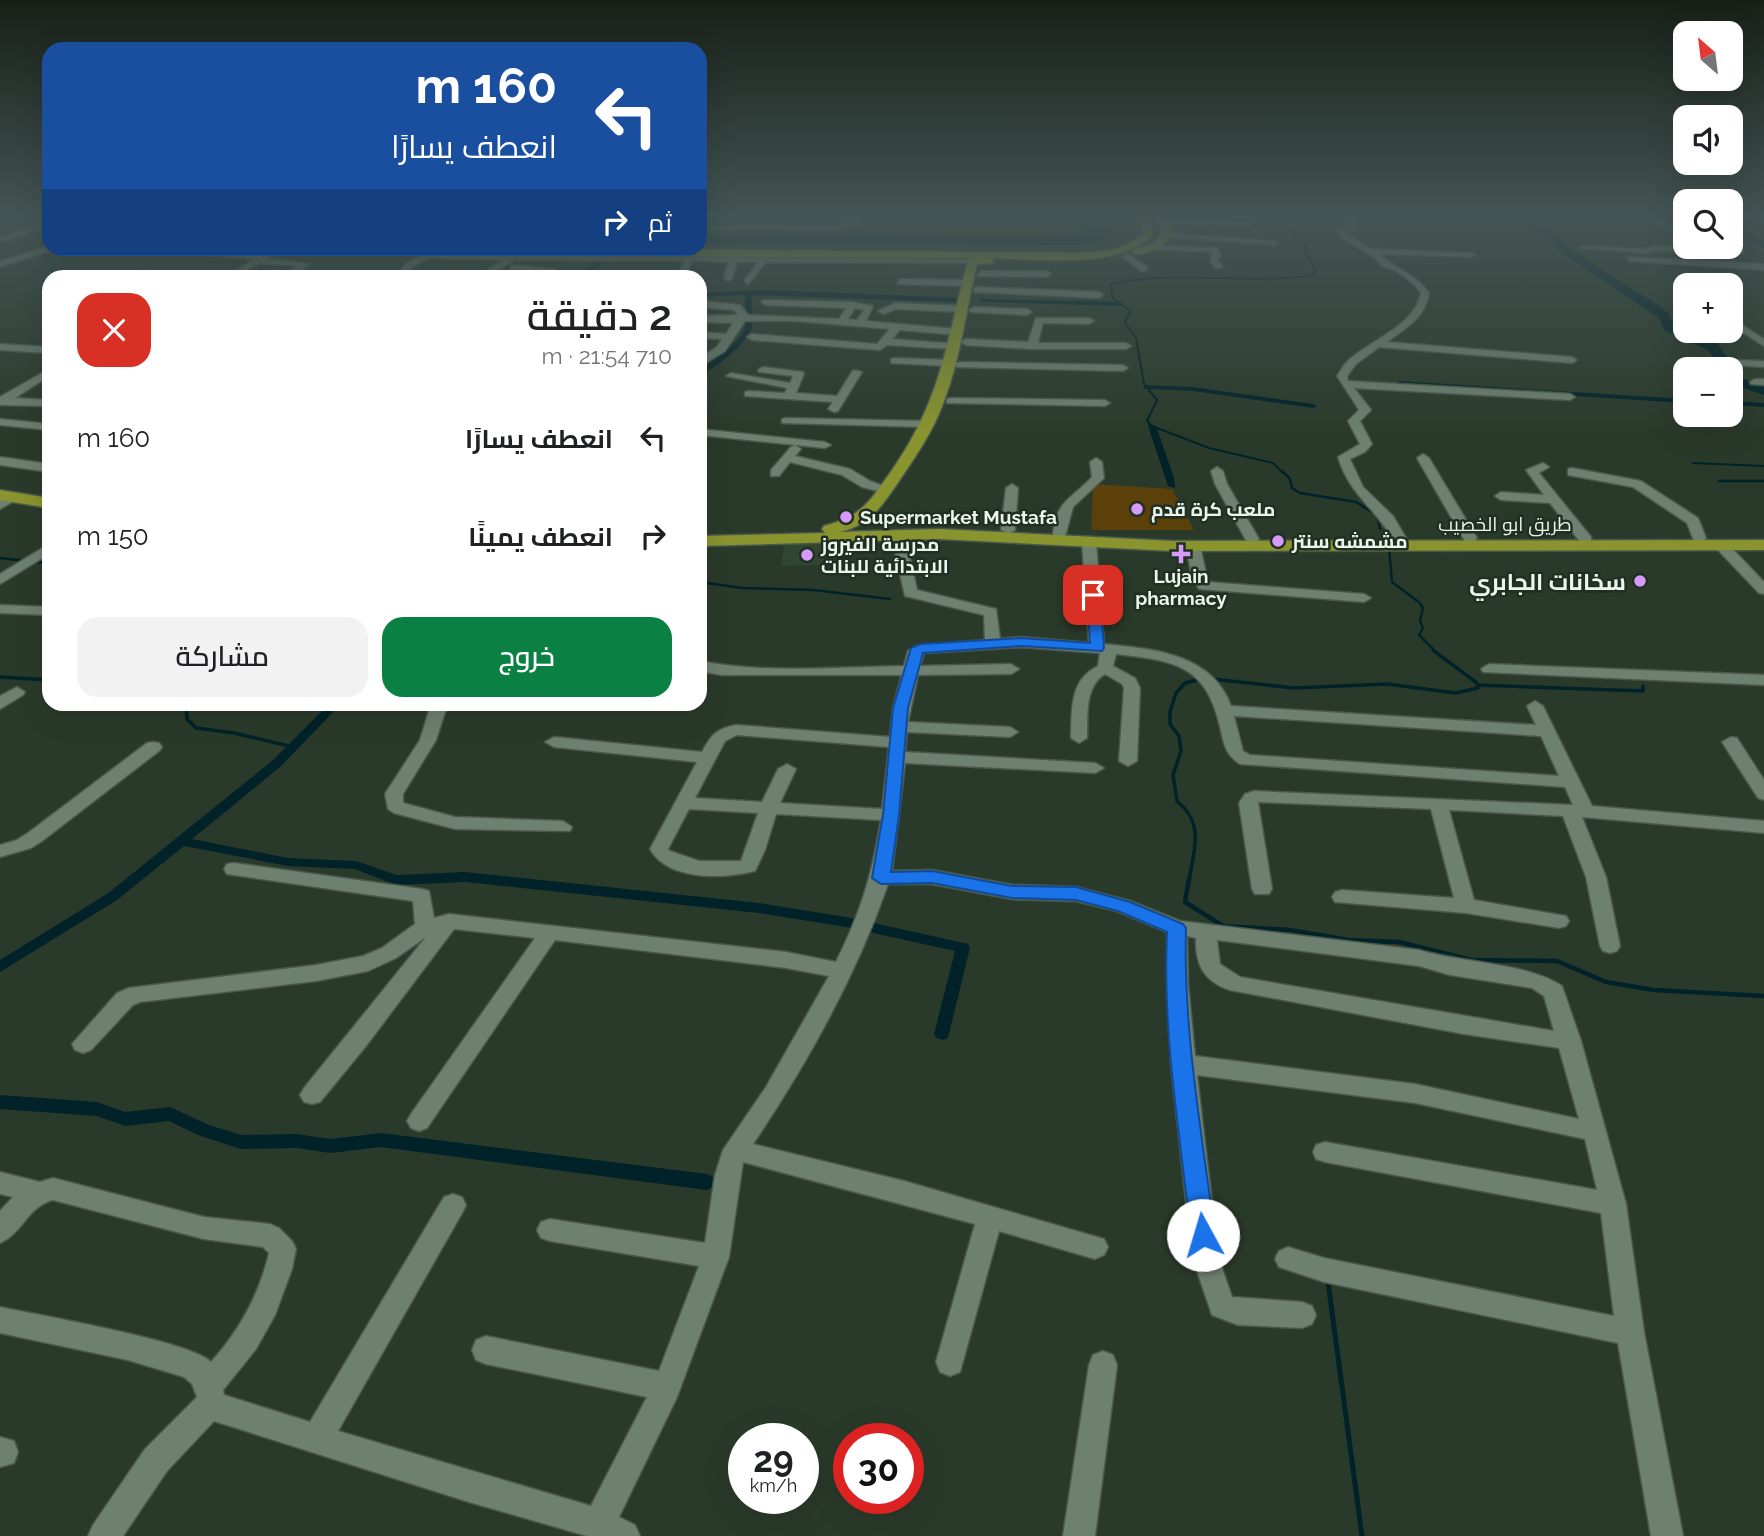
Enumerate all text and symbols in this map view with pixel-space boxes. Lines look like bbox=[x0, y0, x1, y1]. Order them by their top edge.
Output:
north arrow bbox=[1673, 21, 1743, 91]
map controls bbox=[1673, 21, 1743, 427]
text: 160 m bbox=[416, 57, 557, 114]
icon: left bbox=[581, 70, 672, 161]
button: sound bbox=[1673, 105, 1743, 175]
text: انعطف يسارًا bbox=[391, 128, 557, 165]
button: search bbox=[1673, 189, 1743, 259]
icon: right bbox=[596, 203, 634, 241]
text: ثم bbox=[648, 208, 672, 238]
button: + bbox=[1673, 273, 1743, 343]
text: 2 دقيقة bbox=[527, 291, 672, 340]
button: close bbox=[77, 293, 151, 367]
text: 710 m · 21:54 bbox=[541, 342, 672, 369]
button: − bbox=[1673, 357, 1743, 427]
icon: left bbox=[634, 419, 672, 457]
text: 160 m bbox=[77, 423, 150, 453]
text: انعطف يسارًا bbox=[465, 424, 613, 454]
place label: ملعب كرة قدم bbox=[1151, 498, 1275, 523]
marker: ملعب كرة قدم bbox=[1129, 501, 1145, 517]
place label: Supermarket Mustafa bbox=[860, 506, 1057, 528]
marker: Supermarket Mustafa bbox=[838, 509, 854, 525]
street label: طريق ابو الخصيب bbox=[1438, 513, 1572, 537]
icon: right bbox=[634, 517, 672, 555]
text: 150 m bbox=[77, 521, 149, 551]
text: انعطف يمينًا bbox=[468, 522, 613, 552]
place label: مشمشه سنتر bbox=[1291, 530, 1408, 553]
place label: مدرسة الفيروز الابتدائية للبنات bbox=[820, 533, 949, 577]
marker: مشمشه سنتر bbox=[1270, 533, 1286, 549]
marker: Lujain pharmacy bbox=[1173, 546, 1189, 562]
marker: مدرسة الفيروز الابتدائية للبنات bbox=[799, 547, 815, 563]
pin bbox=[1063, 565, 1123, 625]
place label: Lujain pharmacy bbox=[1135, 565, 1227, 609]
place label: سخانات الجابري bbox=[1469, 568, 1626, 601]
marker: سخانات الجابري bbox=[1632, 573, 1648, 589]
icon: arrive bbox=[1074, 576, 1112, 614]
button: مشاركة bbox=[77, 617, 368, 697]
button: خروج bbox=[382, 617, 672, 697]
position arrow bbox=[1166, 1198, 1240, 1272]
speed limit sign: 30 bbox=[833, 1423, 924, 1514]
text: 29 bbox=[753, 1439, 794, 1480]
text: km/h bbox=[750, 1475, 797, 1496]

